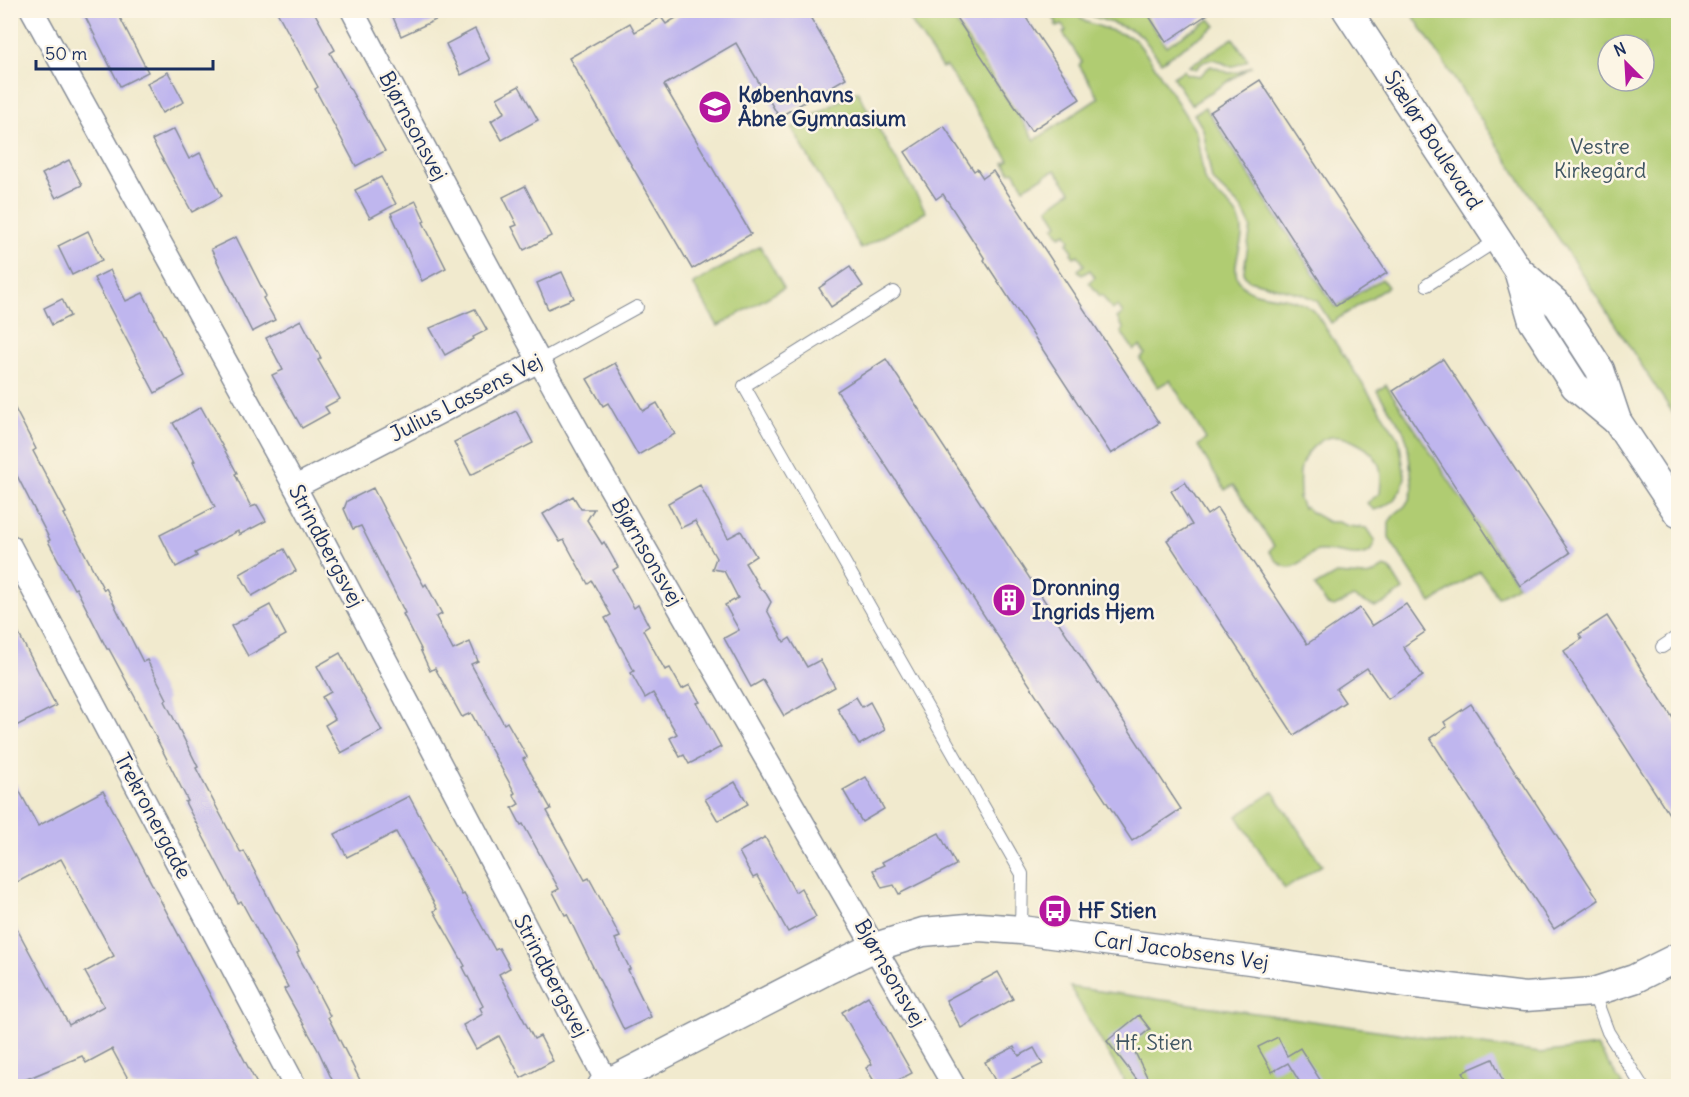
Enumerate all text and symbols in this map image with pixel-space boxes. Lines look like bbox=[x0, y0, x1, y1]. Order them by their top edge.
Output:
scale bar bbox=[36, 33, 213, 71]
north arrow bbox=[1596, 33, 1656, 93]
text: N bbox=[1611, 38, 1629, 61]
text: 50 m bbox=[45, 42, 87, 65]
street label: Sjælør Boulevard bbox=[1378, 65, 1488, 214]
street label: Bjørnsonsvej bbox=[373, 66, 454, 185]
place label: Københavns Åbne Gymnasium bbox=[738, 81, 907, 132]
school or university icon: Københavns Åbne Gymnasium bbox=[697, 89, 733, 125]
park label: Vestre Kirkegård bbox=[1554, 133, 1646, 184]
street label: Julius Lassens Vej bbox=[385, 347, 547, 448]
street label: Strindbergsvej bbox=[283, 480, 370, 612]
street label: Bjørnsonsvej bbox=[606, 493, 689, 611]
place label: Dronning Ingrids Hjem bbox=[1032, 574, 1155, 625]
building icon: Dronning Ingrids Hjem bbox=[991, 582, 1027, 618]
street label: Trekronergade bbox=[109, 748, 198, 883]
bus stop icon: HF Stien bbox=[1037, 893, 1073, 929]
place label: HF Stien bbox=[1078, 897, 1157, 924]
street label: Strindbergsvej bbox=[508, 910, 595, 1042]
street label: Bjørnsonsvej bbox=[849, 914, 932, 1032]
street label: Carl Jacobsens Vej bbox=[1092, 925, 1270, 976]
park label: Hf. Stien bbox=[1115, 1029, 1193, 1056]

